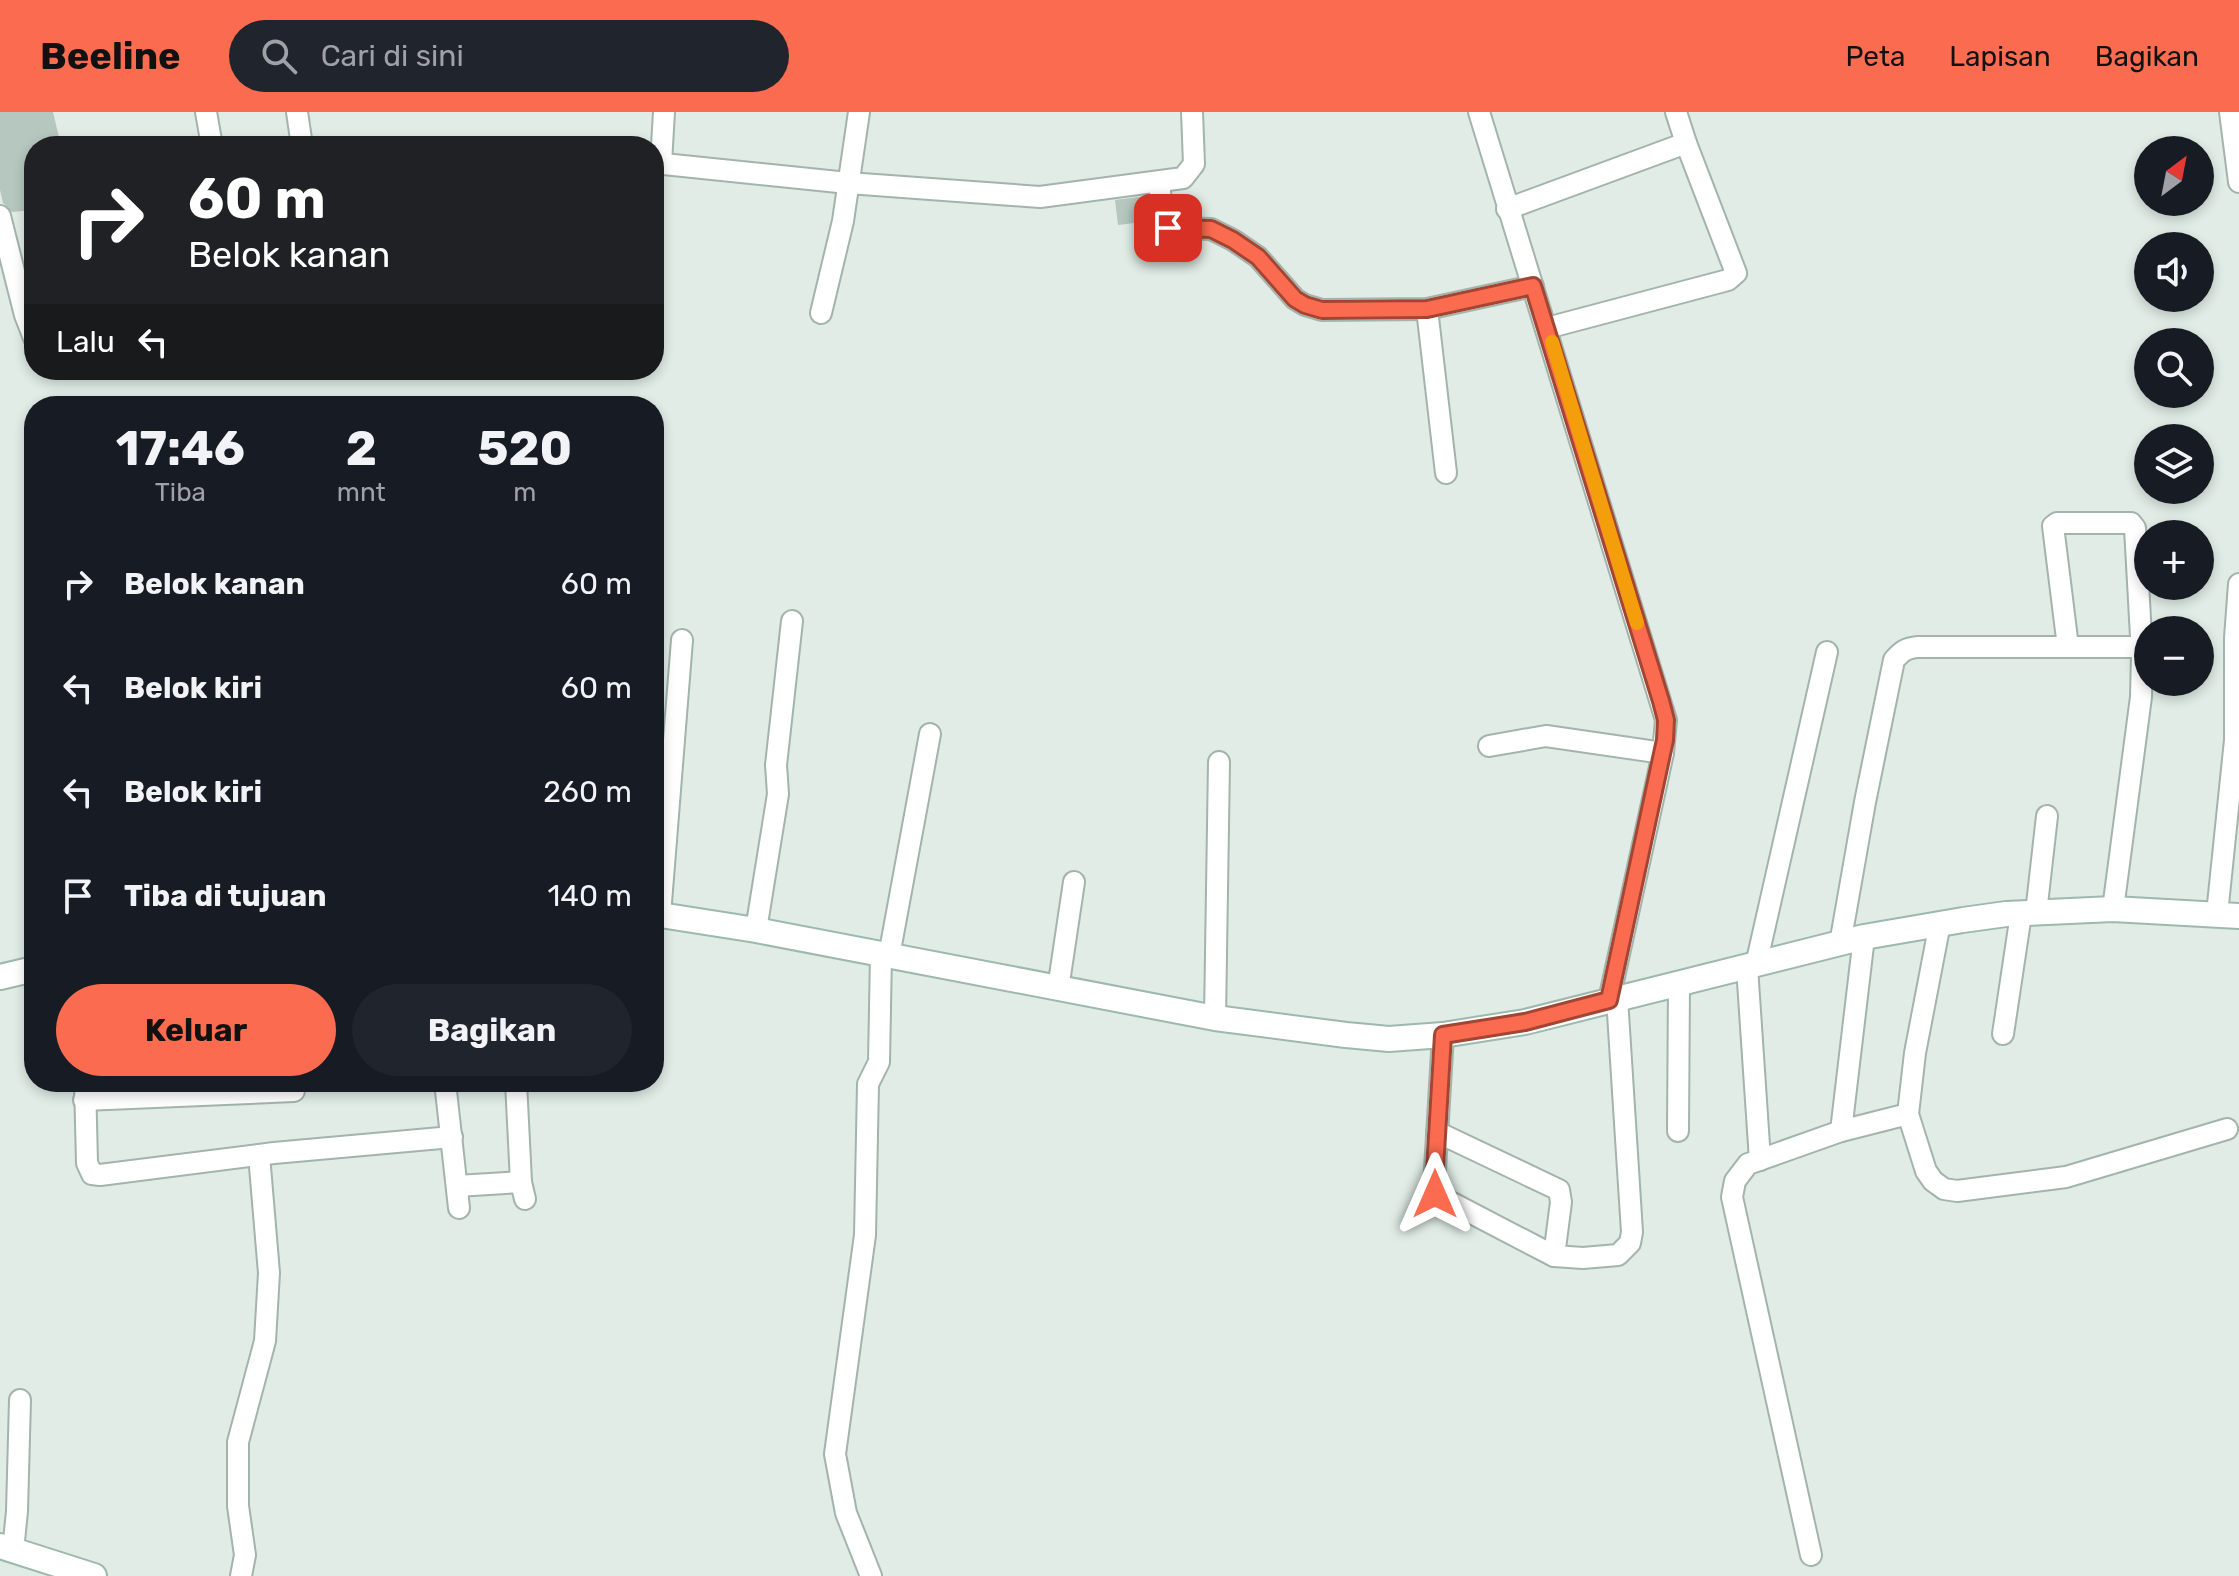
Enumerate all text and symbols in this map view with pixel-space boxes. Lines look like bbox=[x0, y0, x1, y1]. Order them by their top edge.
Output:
search box bbox=[229, 20, 789, 92]
text: Beeline bbox=[40, 33, 181, 79]
icon: search bbox=[257, 34, 301, 78]
text: Cari di sini bbox=[321, 38, 464, 74]
text: Peta bbox=[1846, 40, 1905, 73]
text: Lapisan bbox=[1949, 40, 2051, 73]
text: Bagikan bbox=[2095, 40, 2199, 73]
north arrow bbox=[2134, 136, 2214, 216]
map controls bbox=[2134, 136, 2214, 696]
text: 60 m bbox=[188, 166, 326, 232]
icon: right bbox=[56, 168, 160, 272]
pin bbox=[1134, 194, 1202, 262]
icon: arrive bbox=[1146, 206, 1190, 250]
button: sound bbox=[2134, 232, 2214, 312]
text: Belok kanan bbox=[188, 233, 390, 276]
icon: left bbox=[131, 320, 175, 364]
text: Lalu bbox=[56, 324, 115, 360]
button: search bbox=[2134, 328, 2214, 408]
text: 17:46 bbox=[116, 420, 245, 477]
text: 2 bbox=[346, 420, 377, 477]
text: 520 bbox=[477, 420, 572, 477]
button: layers bbox=[2134, 424, 2214, 504]
text: Tiba bbox=[155, 477, 206, 508]
text: mnt bbox=[337, 477, 386, 508]
text: m bbox=[513, 477, 536, 508]
button: + bbox=[2134, 520, 2214, 600]
icon: right bbox=[56, 562, 100, 606]
text: Belok kanan bbox=[124, 566, 305, 602]
text: 60 m bbox=[561, 566, 632, 602]
button: − bbox=[2134, 616, 2214, 696]
icon: left bbox=[56, 666, 100, 710]
text: Belok kiri bbox=[124, 670, 262, 706]
text: 60 m bbox=[561, 670, 632, 706]
icon: left bbox=[56, 770, 100, 814]
text: Belok kiri bbox=[124, 774, 262, 810]
text: 260 m bbox=[543, 774, 632, 810]
icon: arrive bbox=[56, 874, 100, 918]
text: Tiba di tujuan bbox=[124, 878, 326, 914]
text: 140 m bbox=[547, 878, 632, 914]
button: Keluar bbox=[56, 984, 336, 1076]
button: Bagikan bbox=[352, 984, 632, 1076]
position arrow bbox=[1393, 1152, 1477, 1236]

